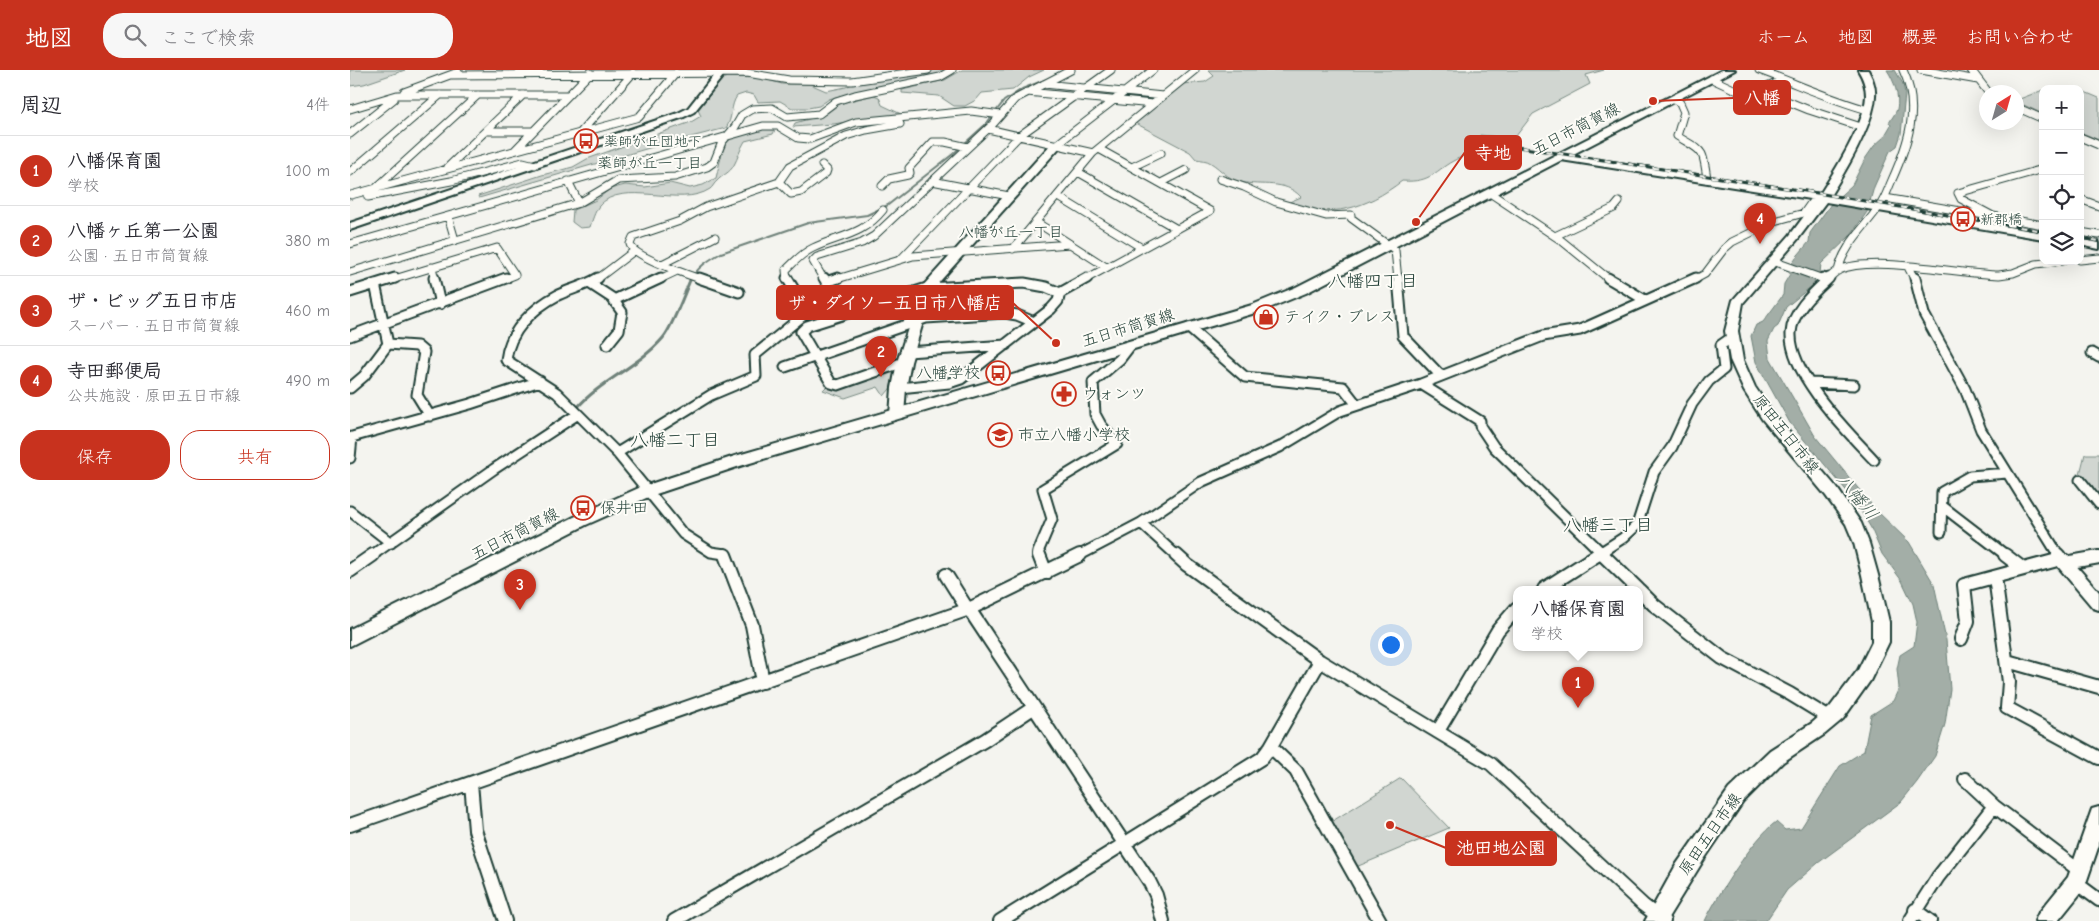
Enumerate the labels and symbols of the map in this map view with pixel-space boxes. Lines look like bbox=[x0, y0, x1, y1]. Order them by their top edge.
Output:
callout: 八幡 bbox=[1734, 81, 1790, 114]
north arrow bbox=[1979, 85, 2024, 130]
text: 八幡 bbox=[1744, 88, 1780, 109]
street label: 五日市筒賀線 bbox=[1529, 99, 1623, 159]
bus stop icon: 薬師が丘団地下 bbox=[573, 128, 599, 154]
place label: 薬師が丘団地下 bbox=[604, 133, 702, 150]
callout: 寺地 bbox=[1465, 136, 1521, 169]
text: 寺地 bbox=[1475, 143, 1511, 164]
district label: 薬師が丘一丁目 bbox=[597, 154, 703, 172]
pin: 4 bbox=[1744, 203, 1776, 244]
bus stop icon: 新郡橋 bbox=[1950, 206, 1976, 232]
place label: 新郡橋 bbox=[1980, 211, 2022, 228]
district label: 八幡が丘一丁目 bbox=[958, 223, 1064, 241]
district label: 八幡四丁目 bbox=[1328, 271, 1418, 292]
callout: ザ・ダイソー五日市八幡店 bbox=[777, 286, 1013, 319]
text: ザ・ダイソー五日市八幡店 bbox=[788, 293, 1002, 314]
shop icon: テイク・ブレス bbox=[1253, 304, 1279, 330]
street label: 五日市筒賀線 bbox=[1079, 305, 1177, 351]
place label: テイク・ブレス bbox=[1284, 308, 1395, 326]
pin: 2 bbox=[865, 336, 897, 377]
bus stop icon: 八幡学校 bbox=[985, 360, 1011, 386]
place label: 八幡学校 bbox=[916, 364, 980, 382]
pharmacy icon: ウォンツ bbox=[1051, 381, 1077, 407]
place label: ウォンツ bbox=[1082, 385, 1146, 403]
street label: 原田五日市線 bbox=[1749, 391, 1823, 477]
school or university icon: 市立八幡小学校 bbox=[987, 422, 1013, 448]
place label: 市立八幡小学校 bbox=[1018, 426, 1130, 444]
district label: 八幡二丁目 bbox=[630, 430, 720, 451]
water label: 八幡川 bbox=[1832, 469, 1882, 525]
bus stop icon: 保井田 bbox=[570, 495, 596, 521]
place label: 保井田 bbox=[600, 499, 648, 517]
street label: 五日市筒賀線 bbox=[468, 504, 562, 564]
district label: 八幡三丁目 bbox=[1563, 515, 1653, 536]
pin: 3 bbox=[504, 569, 536, 610]
your location bbox=[1378, 632, 1404, 658]
pin: 1 bbox=[1562, 667, 1594, 708]
street label: 原田五日市線 bbox=[1675, 790, 1745, 878]
callout: 池田地公園 bbox=[1446, 832, 1556, 865]
text: 池田地公園 bbox=[1456, 838, 1546, 859]

